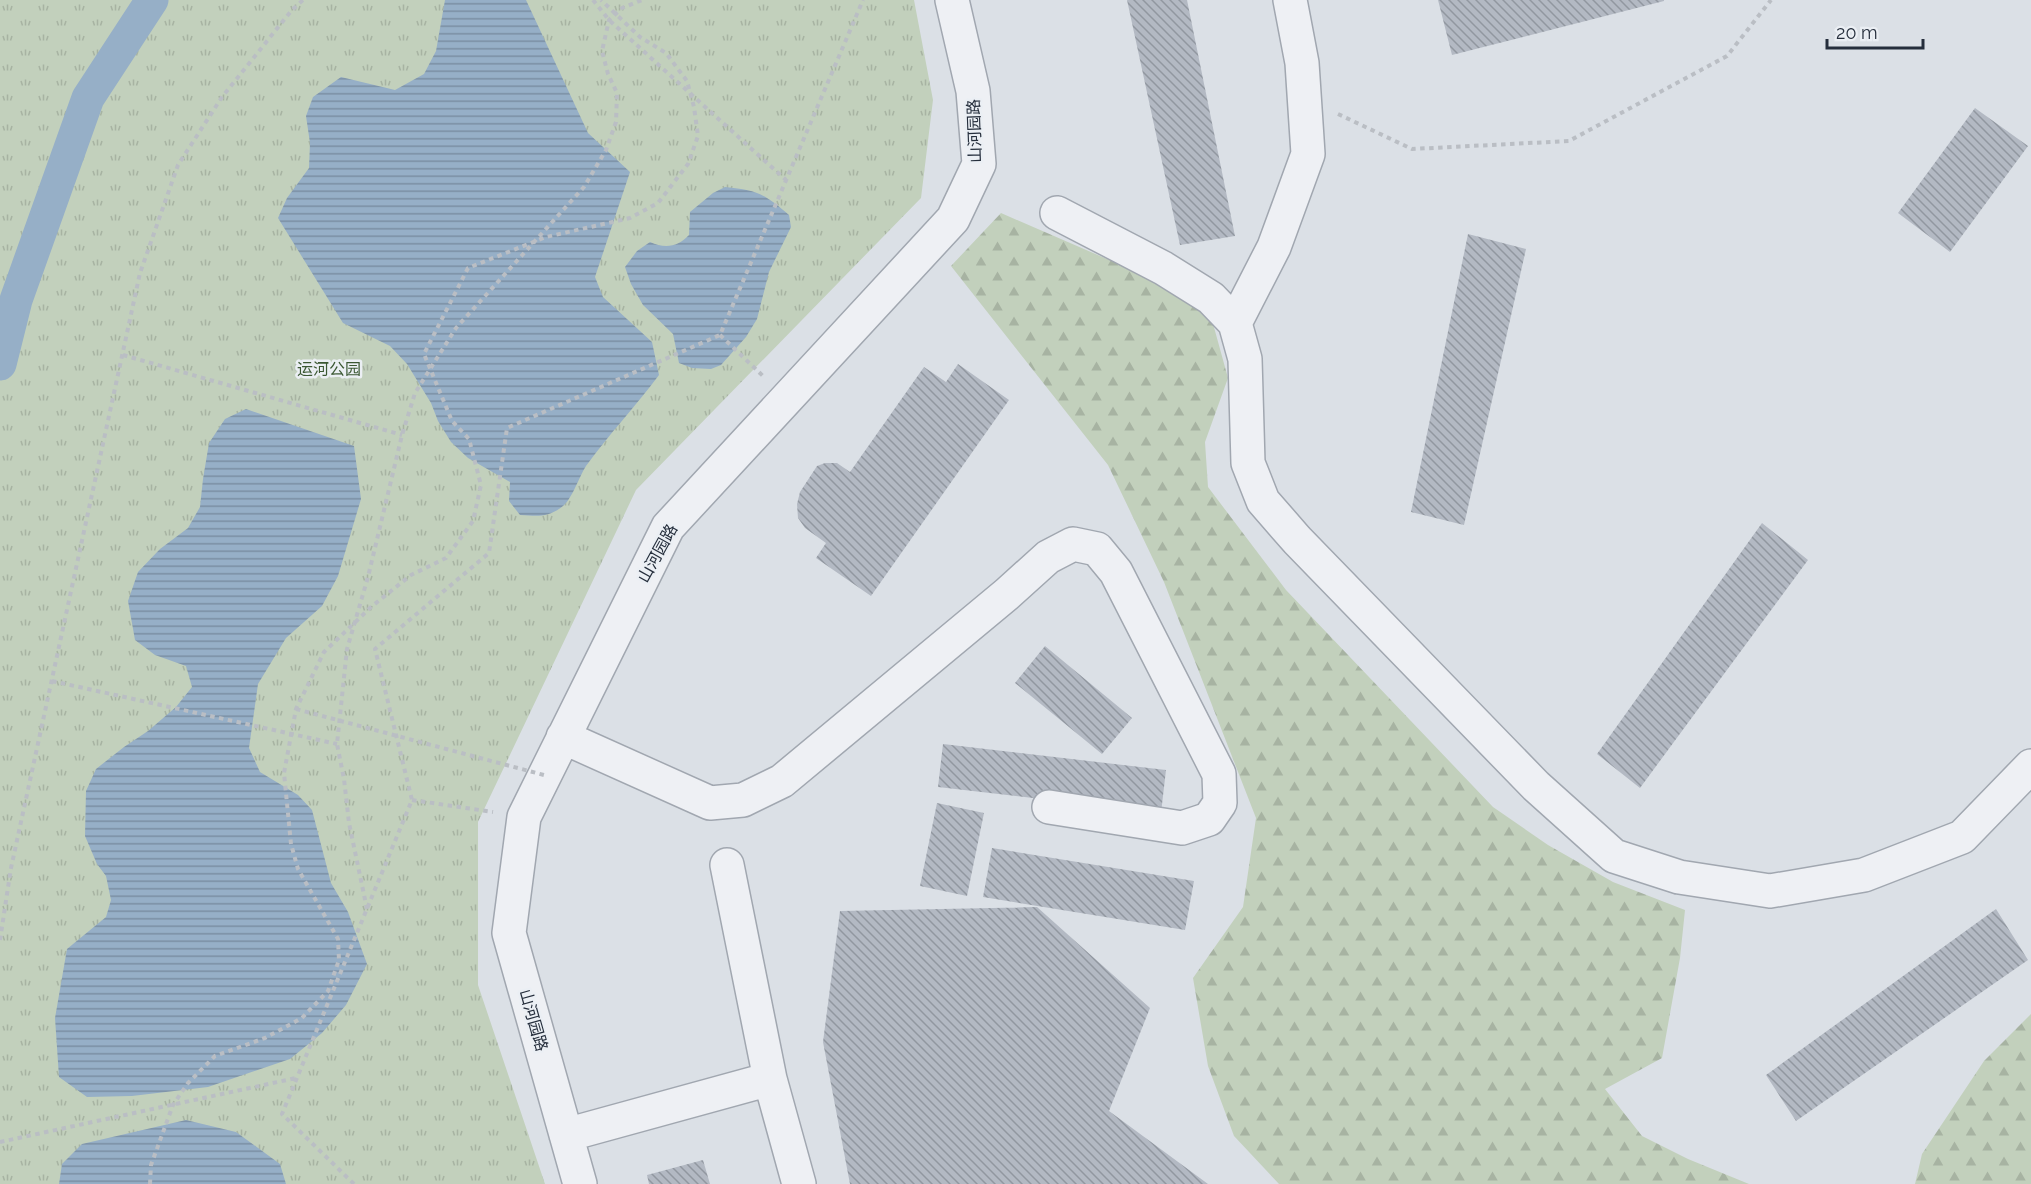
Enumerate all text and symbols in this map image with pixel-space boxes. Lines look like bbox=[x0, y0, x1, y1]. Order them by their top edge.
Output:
scale bar bbox=[1827, 12, 1923, 50]
text: 20 m bbox=[1836, 22, 1878, 43]
street label: 山河园路 bbox=[964, 99, 985, 163]
park label: 运河公园 bbox=[297, 360, 361, 379]
street label: 山河园路 bbox=[634, 521, 681, 586]
street label: 山河园路 bbox=[516, 987, 551, 1054]

